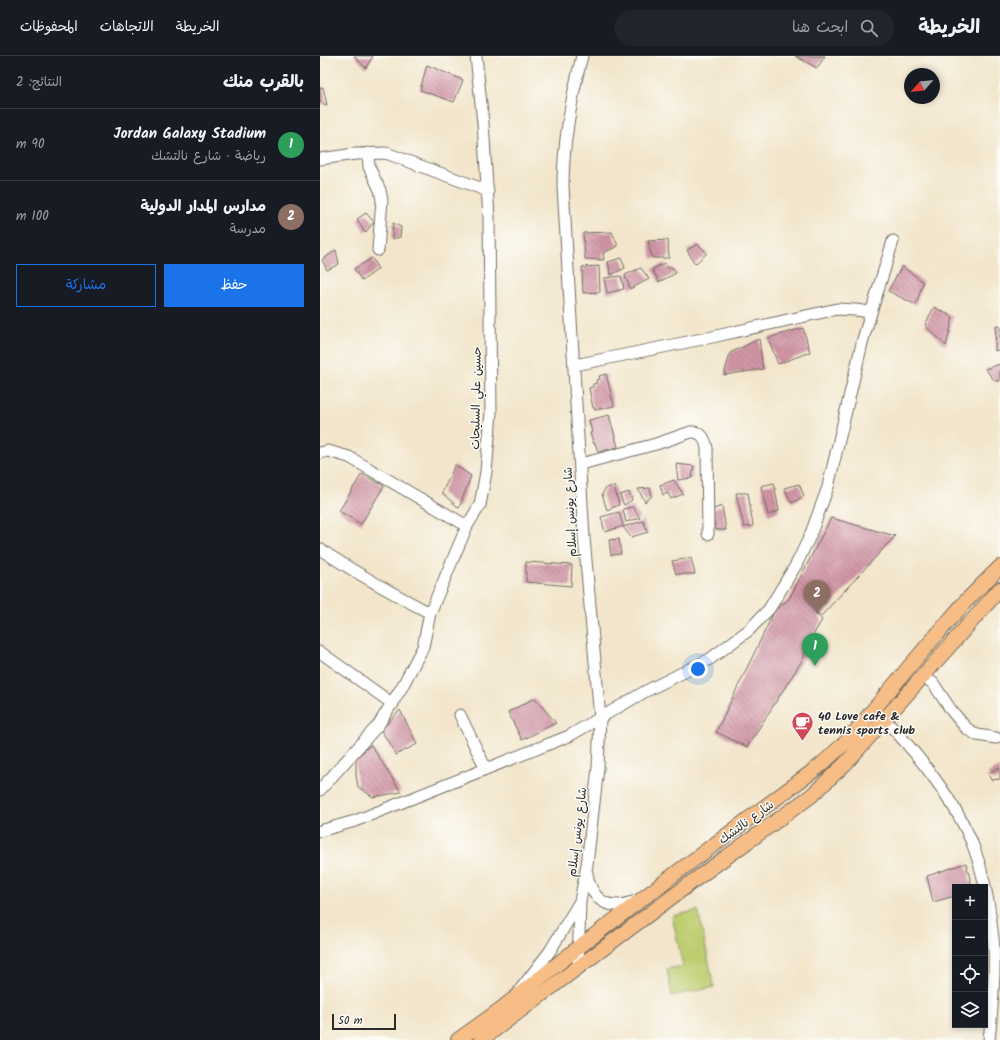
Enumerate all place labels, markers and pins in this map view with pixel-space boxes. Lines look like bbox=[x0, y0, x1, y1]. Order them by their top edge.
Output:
pin: 2 bbox=[804, 580, 830, 613]
pin: 1 bbox=[802, 633, 828, 666]
place label: 40 Love cafe & tennis sports club bbox=[818, 707, 915, 740]
cafe icon: 40 Love cafe & tennis sports club bbox=[789, 710, 815, 743]

